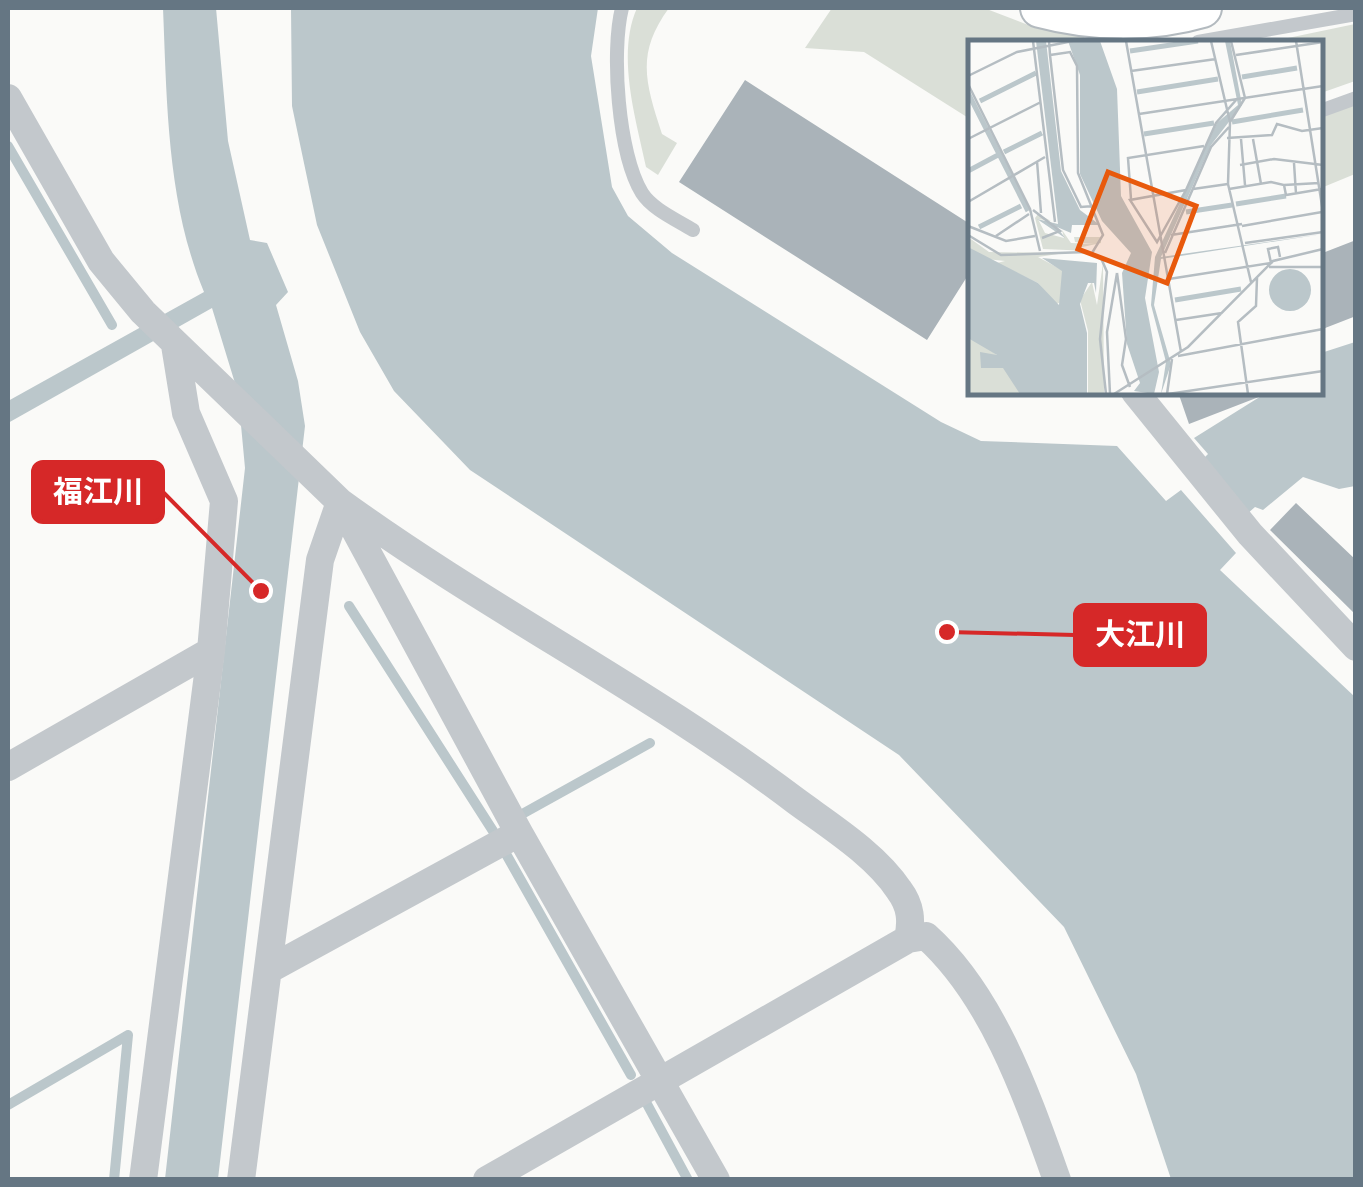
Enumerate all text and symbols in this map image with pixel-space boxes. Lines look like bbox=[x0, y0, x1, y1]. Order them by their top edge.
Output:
inset map bbox=[968, 40, 1323, 395]
callout: 福江川 bbox=[33, 462, 163, 522]
text: 福江川 bbox=[53, 471, 143, 510]
callout: 大江川 bbox=[1075, 605, 1205, 665]
text: 大江川 bbox=[1095, 614, 1185, 653]

